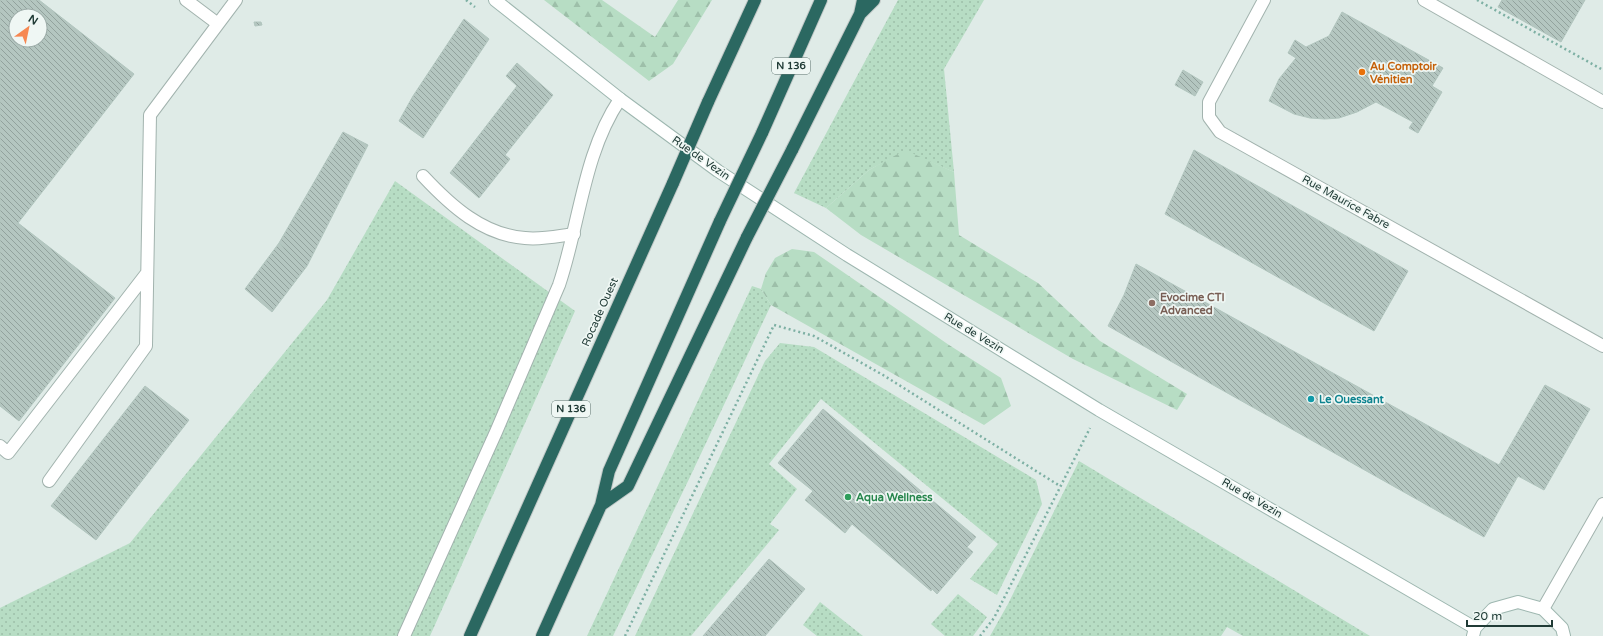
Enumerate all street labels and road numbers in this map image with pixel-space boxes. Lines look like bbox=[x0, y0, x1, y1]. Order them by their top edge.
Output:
road number: N 136 bbox=[772, 58, 810, 74]
street label: Rue de Vezin bbox=[669, 133, 733, 183]
street label: Rue Maurice Fabre bbox=[1300, 173, 1392, 231]
street label: Rocade Ouest bbox=[579, 276, 621, 348]
street label: Rue de Vezin bbox=[942, 310, 1006, 356]
road number: N 136 bbox=[552, 401, 590, 417]
street label: Rue de Vezin bbox=[1219, 475, 1285, 521]

